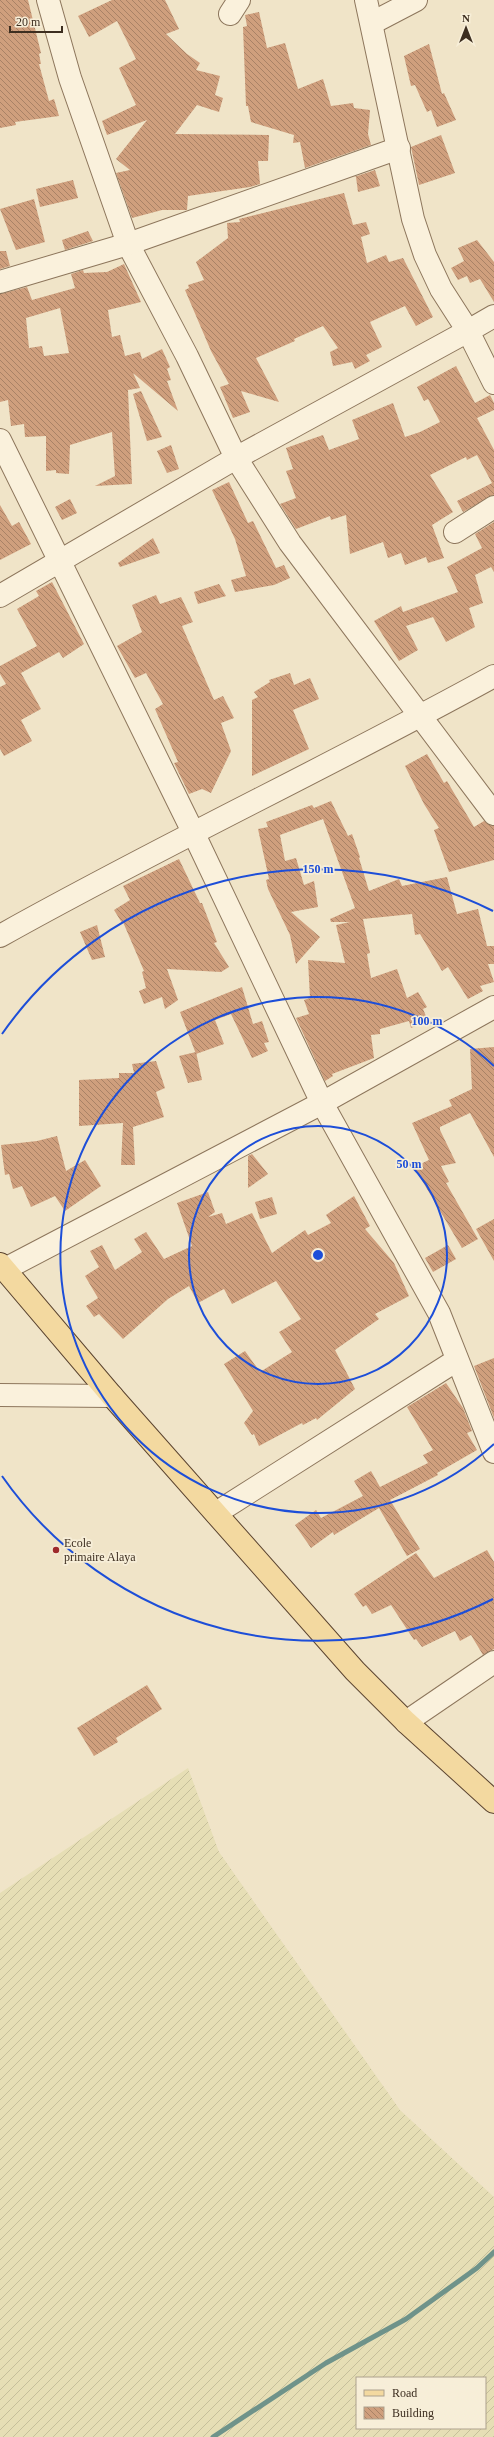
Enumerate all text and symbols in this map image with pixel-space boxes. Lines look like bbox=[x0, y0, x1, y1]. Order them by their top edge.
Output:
scale bar bbox=[10, 8, 62, 34]
north arrow bbox=[446, 8, 486, 48]
text: N bbox=[462, 12, 470, 24]
text: 20 m bbox=[16, 15, 41, 29]
text: 150 m bbox=[303, 862, 334, 876]
text: 100 m bbox=[412, 1014, 443, 1028]
text: 50 m bbox=[397, 1157, 422, 1171]
centre of rings bbox=[311, 1248, 325, 1262]
place label: Ecole primaire Alaya bbox=[64, 1536, 136, 1564]
marker: Ecole primaire Alaya bbox=[51, 1545, 61, 1555]
legend bbox=[356, 2377, 486, 2429]
text: Road bbox=[392, 2386, 417, 2400]
text: Building bbox=[392, 2406, 434, 2420]

